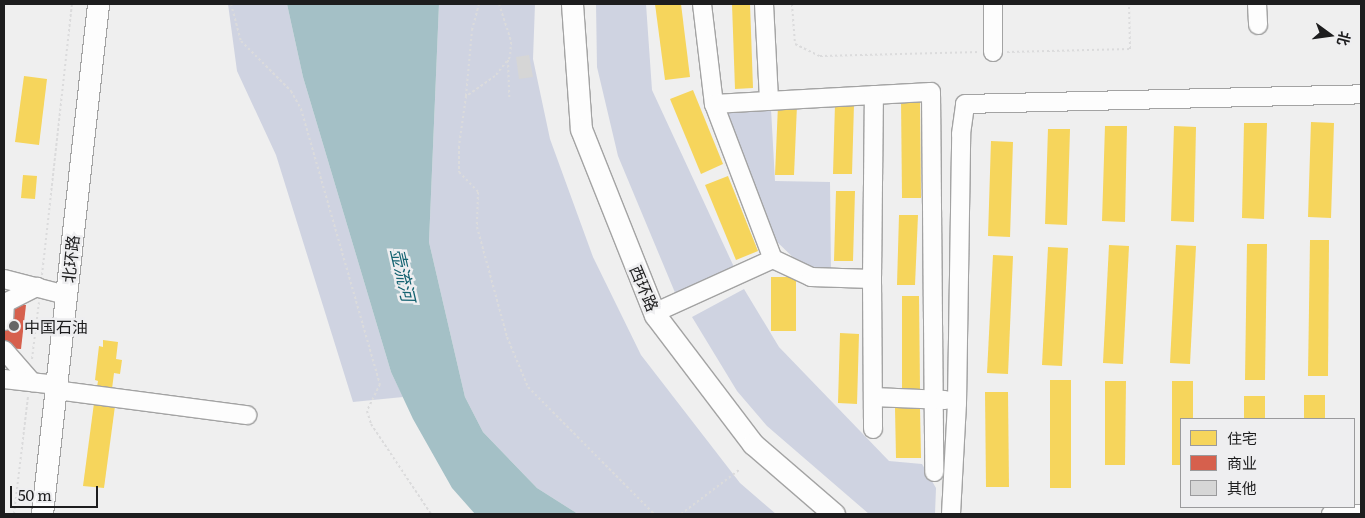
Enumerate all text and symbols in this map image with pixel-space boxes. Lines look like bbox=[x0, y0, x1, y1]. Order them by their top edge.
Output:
north arrow bbox=[1305, 10, 1355, 60]
text: 北 bbox=[1333, 29, 1356, 48]
street label: 北环路 bbox=[58, 234, 82, 284]
water label: 壶流河 bbox=[386, 246, 420, 304]
street label: 西环路 bbox=[627, 262, 663, 314]
place label: 中国石油 bbox=[24, 316, 88, 336]
marker: 中国石油 bbox=[8, 320, 20, 332]
legend bbox=[1180, 418, 1355, 508]
text: 住宅 bbox=[1227, 426, 1257, 449]
text: 商业 bbox=[1227, 451, 1257, 474]
scale bar bbox=[12, 476, 100, 508]
text: 其他 bbox=[1227, 476, 1257, 499]
text: 50 m bbox=[18, 483, 52, 506]

